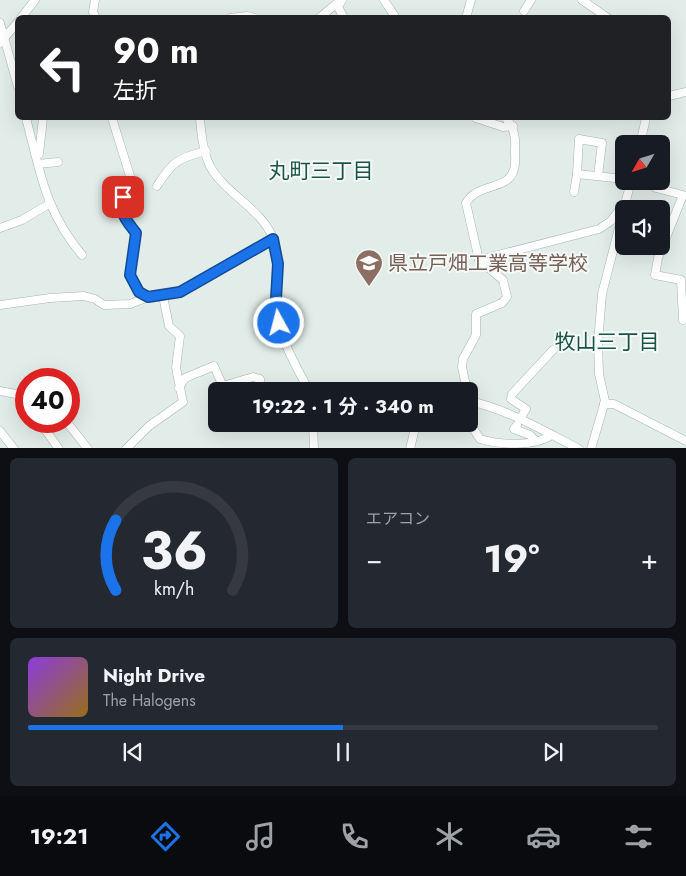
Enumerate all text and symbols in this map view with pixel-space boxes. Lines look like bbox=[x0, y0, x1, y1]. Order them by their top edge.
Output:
text: 90 m bbox=[113, 26, 199, 76]
icon: left bbox=[30, 35, 95, 100]
text: 左折 bbox=[113, 74, 157, 106]
north arrow bbox=[615, 135, 670, 190]
map controls bbox=[615, 135, 670, 255]
district label: 丸町三丁目 bbox=[269, 156, 374, 186]
pin bbox=[102, 176, 144, 218]
icon: arrive bbox=[109, 183, 137, 211]
button: sound bbox=[615, 200, 670, 255]
school or university icon: 県立戸畑工業高等学校 bbox=[354, 248, 384, 287]
place label: 県立戸畑工業高等学校 bbox=[388, 249, 588, 278]
position arrow bbox=[252, 296, 304, 348]
district label: 牧山三丁目 bbox=[555, 327, 660, 357]
speed limit sign: 40 bbox=[15, 368, 80, 433]
text: 19:22 · 1 分 · 340 m bbox=[252, 393, 434, 420]
text: エアコン bbox=[366, 507, 430, 530]
text: 36 bbox=[140, 513, 208, 589]
text: 19° bbox=[484, 531, 540, 586]
text: − bbox=[366, 539, 383, 580]
text: + bbox=[641, 539, 658, 580]
text: km/h bbox=[154, 576, 194, 602]
text: Night Drive bbox=[103, 662, 205, 689]
text: The Halogens bbox=[103, 689, 196, 712]
icon: previous bbox=[119, 738, 147, 766]
icon: pause bbox=[329, 738, 357, 766]
icon: next bbox=[539, 738, 567, 766]
icon: directions bbox=[148, 819, 183, 854]
icon: music bbox=[243, 819, 278, 854]
icon: phone bbox=[337, 819, 372, 854]
icon: climate bbox=[432, 819, 467, 854]
icon: car bbox=[526, 819, 561, 854]
icon: filters bbox=[621, 819, 656, 854]
text: 19:21 bbox=[30, 820, 88, 852]

